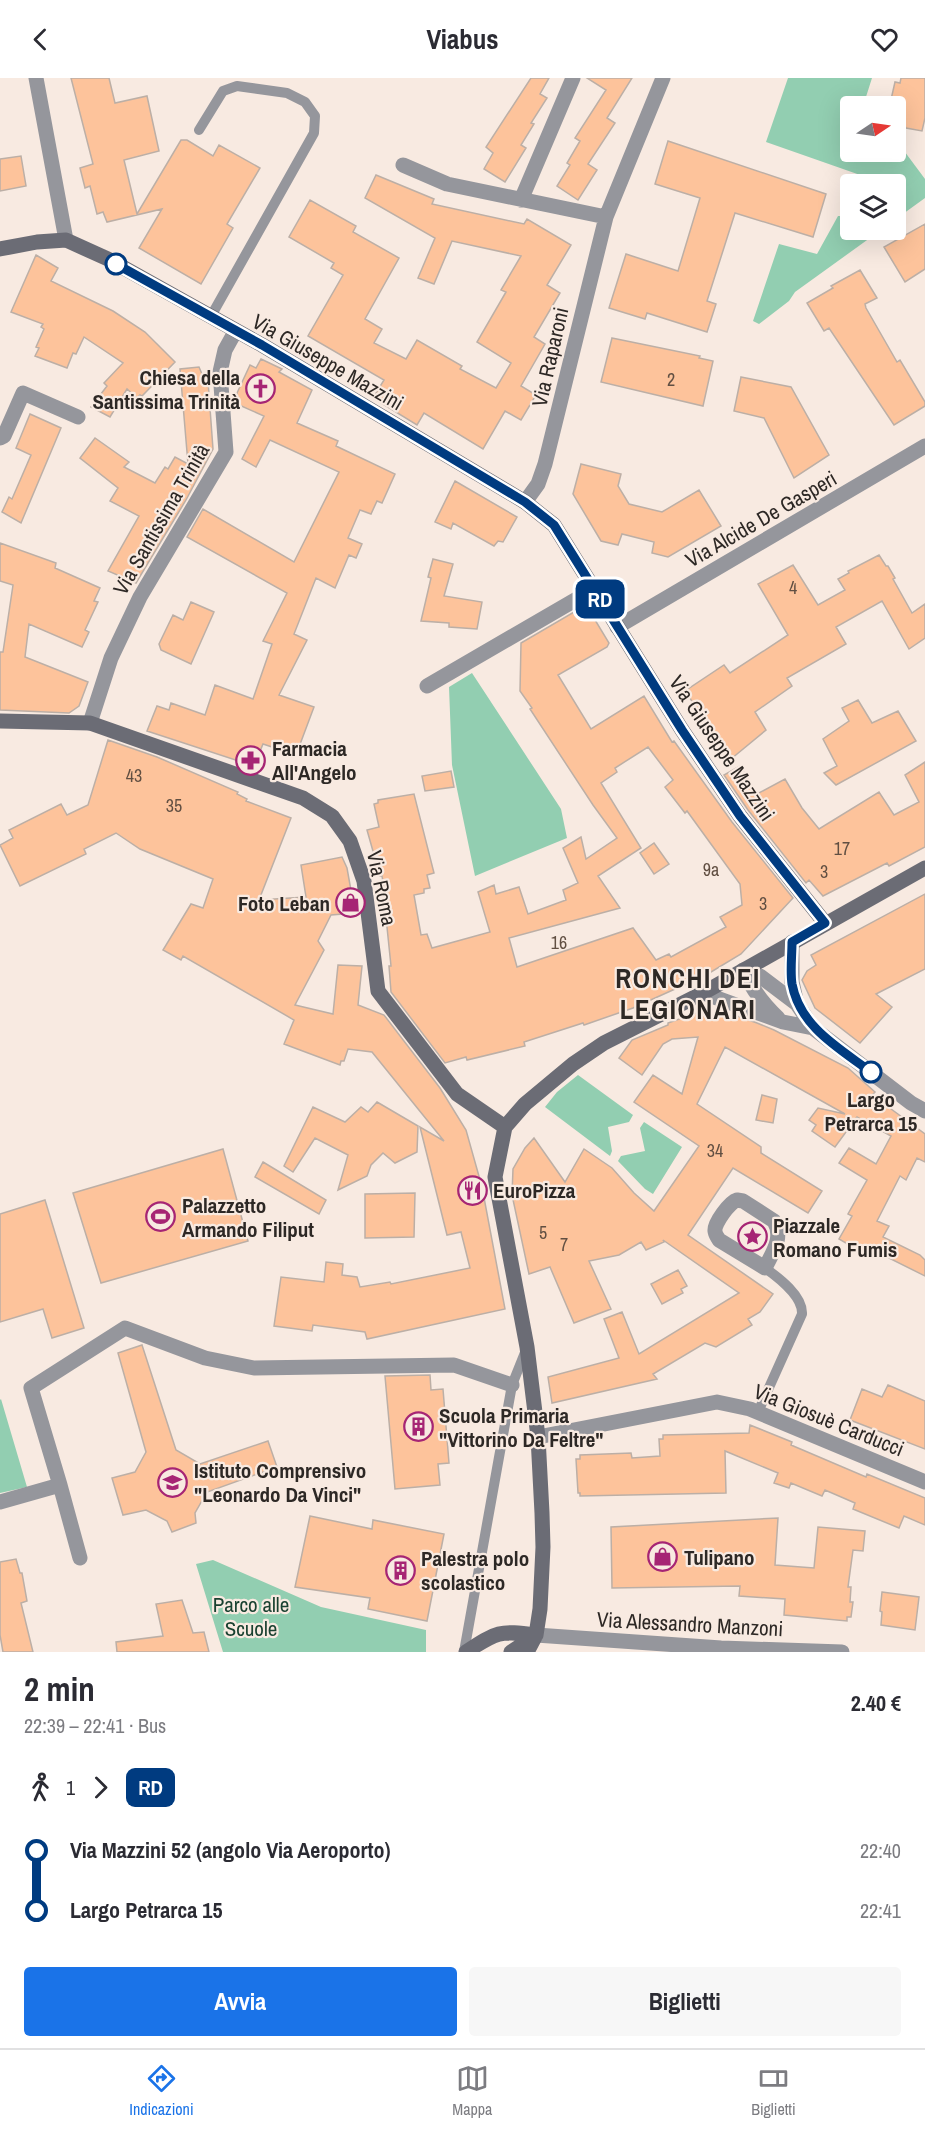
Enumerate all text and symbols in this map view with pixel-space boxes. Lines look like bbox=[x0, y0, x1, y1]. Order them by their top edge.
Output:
text: Viabus bbox=[426, 21, 499, 57]
icon: back bbox=[24, 23, 57, 56]
icon: heart bbox=[868, 23, 901, 56]
north arrow bbox=[840, 96, 906, 162]
map controls bbox=[840, 96, 906, 240]
button: layers bbox=[840, 174, 906, 240]
unlabelled marker bbox=[105, 253, 127, 275]
street label: Via Raparoni bbox=[524, 304, 576, 410]
street label: Via Giuseppe Mazzini bbox=[247, 307, 409, 417]
place label: Chiesa della Santissima Trinità bbox=[93, 363, 240, 416]
house number: 2 bbox=[667, 367, 675, 392]
church icon: Chiesa della Santissima Trinità bbox=[245, 373, 277, 405]
street label: Via Santissima Trinità bbox=[106, 438, 216, 600]
street label: Via Alcide De Gasperi bbox=[680, 464, 842, 574]
house number: 4 bbox=[789, 575, 797, 600]
line badge: RD bbox=[573, 580, 627, 618]
text: RD bbox=[588, 585, 612, 614]
street label: Via Giuseppe Mazzini bbox=[662, 669, 782, 827]
place label: Farmacia All'Angelo bbox=[272, 734, 356, 787]
pharmacy icon: Farmacia All'Angelo bbox=[235, 744, 267, 776]
house number: 43 bbox=[126, 763, 142, 788]
house number: 35 bbox=[166, 793, 182, 818]
house number: 17 bbox=[834, 836, 850, 861]
street label: Via Roma bbox=[360, 848, 404, 929]
house number: 9a bbox=[703, 857, 719, 882]
house number: 3 bbox=[820, 859, 828, 884]
shop icon: Foto Leban bbox=[335, 887, 367, 919]
place label: Foto Leban bbox=[238, 889, 330, 918]
house number: 3 bbox=[759, 891, 767, 916]
house number: 16 bbox=[551, 930, 567, 955]
district label: RONCHI DEI LEGIONARI bbox=[615, 960, 761, 1027]
marker: Largo Petrarca 15 bbox=[860, 1061, 882, 1083]
place label: Largo Petrarca 15 bbox=[825, 1085, 918, 1138]
house number: 34 bbox=[707, 1138, 723, 1163]
restaurant icon: EuroPizza bbox=[456, 1174, 488, 1206]
place label: EuroPizza bbox=[493, 1176, 576, 1205]
place label: Palazzetto Armando Filiput bbox=[182, 1191, 314, 1244]
sports icon: Palazzetto Armando Filiput bbox=[145, 1201, 177, 1233]
place label: Piazzale Romano Fumis bbox=[773, 1211, 897, 1264]
house number: 5 bbox=[539, 1220, 547, 1245]
place icon: Piazzale Romano Fumis bbox=[736, 1221, 768, 1253]
house number: 7 bbox=[560, 1232, 568, 1257]
street label: Via Giosuè Carducci bbox=[750, 1377, 908, 1463]
place label: Scuola Primaria "Vittorino Da Feltre" bbox=[439, 1401, 603, 1454]
building icon: Scuola Primaria "Vittorino Da Feltre" bbox=[402, 1411, 434, 1443]
place label: Istituto Comprensivo "Leonardo Da Vinci" bbox=[194, 1456, 366, 1509]
school or university icon: Istituto Comprensivo "Leonardo Da Vinci" bbox=[157, 1466, 189, 1498]
shop icon: Tulipano bbox=[647, 1541, 679, 1573]
place label: Tulipano bbox=[684, 1543, 755, 1572]
place label: Palestra polo scolastico bbox=[421, 1544, 529, 1597]
building icon: Palestra polo scolastico bbox=[384, 1554, 416, 1586]
park label: Parco alle Scuole bbox=[213, 1590, 289, 1643]
street label: Via Alessandro Manzoni bbox=[596, 1605, 784, 1643]
text: 2 min bbox=[24, 1667, 95, 1711]
text: 2.40 € bbox=[851, 1688, 901, 1718]
text: 22:39 – 22:41 · Bus bbox=[24, 1712, 166, 1739]
icon: walk bbox=[24, 1771, 57, 1804]
icon: forward bbox=[84, 1771, 117, 1804]
text: RD bbox=[138, 1773, 163, 1802]
text: 1 bbox=[66, 1774, 75, 1801]
text: Via Mazzini 52 (angolo Via Aeroporto) bbox=[70, 1835, 391, 1865]
text: 22:40 bbox=[860, 1837, 901, 1864]
text: Largo Petrarca 15 bbox=[70, 1895, 222, 1925]
text: 22:41 bbox=[860, 1897, 901, 1924]
button: Avvia bbox=[24, 1967, 457, 2036]
button: Biglietti bbox=[469, 1967, 901, 2036]
tab: Indicazioni bbox=[129, 2062, 194, 2120]
tab: Mappa bbox=[452, 2062, 492, 2120]
tab: Biglietti bbox=[751, 2062, 796, 2120]

